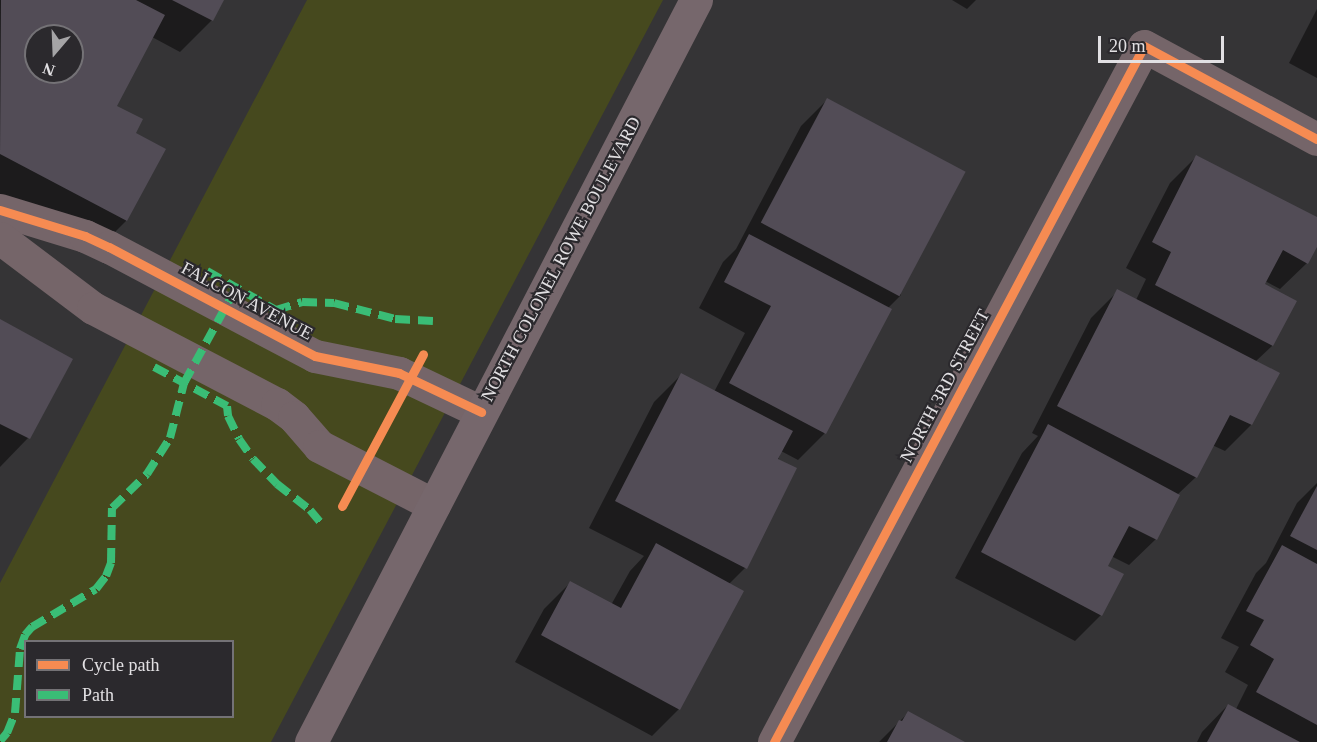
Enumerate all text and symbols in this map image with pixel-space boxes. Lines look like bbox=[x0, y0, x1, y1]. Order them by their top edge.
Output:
north arrow bbox=[24, 24, 84, 84]
scale bar bbox=[1101, 24, 1227, 62]
text: 20 m bbox=[1109, 36, 1146, 56]
text: N bbox=[40, 60, 57, 80]
street label: NORTH COLONEL ROWE BOULEVARD bbox=[476, 113, 646, 405]
street label: FALCON AVENUE bbox=[177, 257, 317, 345]
street label: NORTH 3RD STREET bbox=[896, 306, 994, 466]
legend bbox=[24, 640, 234, 718]
text: Cycle path bbox=[82, 655, 159, 675]
text: Path bbox=[82, 685, 114, 705]

